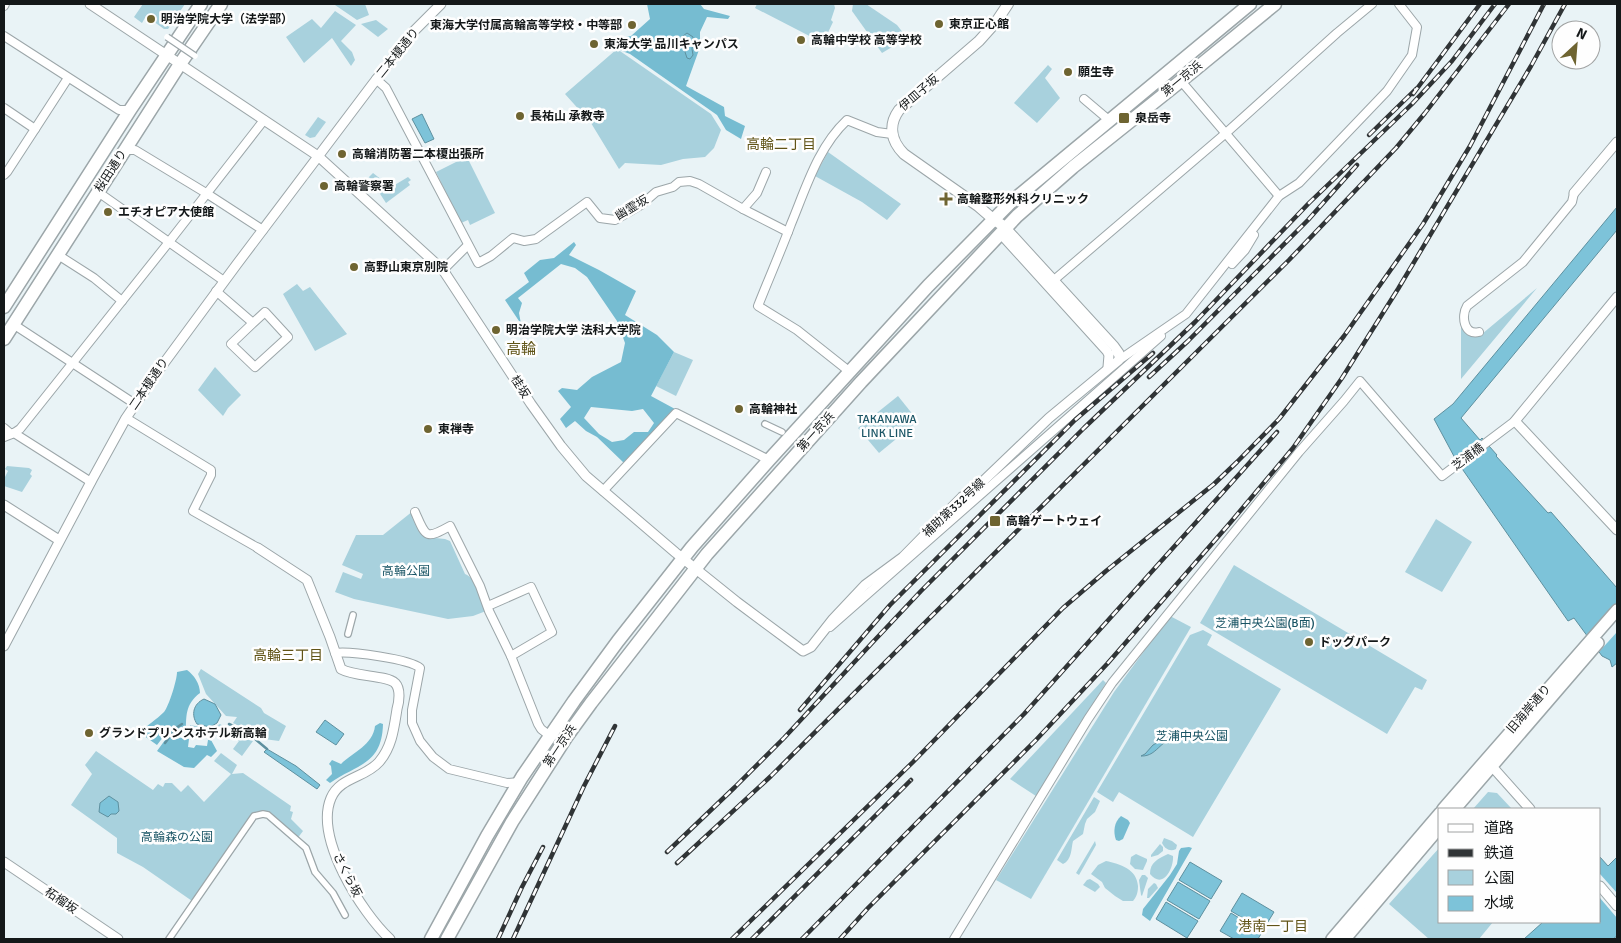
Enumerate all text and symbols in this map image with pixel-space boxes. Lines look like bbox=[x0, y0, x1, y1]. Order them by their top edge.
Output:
place label: 明治学院大学（法学部） bbox=[161, 12, 293, 27]
marker: 明治学院大学（法学部） bbox=[145, 13, 157, 25]
place label: 東京正心館 bbox=[949, 17, 1009, 32]
place label: 東海大学付属高輪高等学校・中等部 bbox=[430, 18, 622, 33]
marker: 東京正心館 bbox=[933, 18, 945, 30]
marker: 東海大学付属高輪高等学校・中等部 bbox=[626, 19, 638, 31]
north arrow bbox=[1551, 20, 1601, 70]
text: N bbox=[1573, 24, 1590, 44]
street label: 二本榎通り bbox=[373, 25, 423, 81]
place label: 高輪中学校 高等学校 bbox=[811, 33, 922, 48]
marker: 高輪中学校 高等学校 bbox=[795, 34, 807, 46]
place label: 東海大学 品川キャンパス bbox=[604, 37, 739, 52]
marker: 東海大学 品川キャンパス bbox=[588, 38, 600, 50]
street label: 第一京浜 bbox=[1159, 58, 1205, 100]
place label: 願生寺 bbox=[1078, 65, 1114, 80]
marker: 願生寺 bbox=[1062, 66, 1074, 78]
street label: 伊皿子坂 bbox=[896, 72, 942, 114]
place label: 長祐山 承教寺 bbox=[530, 109, 605, 124]
marker: 長祐山 承教寺 bbox=[514, 110, 526, 122]
marker: 泉岳寺 bbox=[1117, 111, 1131, 125]
place label: 泉岳寺 bbox=[1135, 111, 1171, 126]
district label: 高輪二丁目 bbox=[746, 136, 816, 153]
street label: 桜田通り bbox=[92, 147, 130, 195]
place label: 高輪消防署二本榎出張所 bbox=[352, 147, 484, 162]
marker: 高輪消防署二本榎出張所 bbox=[336, 148, 348, 160]
place label: 高輪警察署 bbox=[334, 179, 394, 194]
marker: 高輪警察署 bbox=[318, 180, 330, 192]
street label: 幽霊坂 bbox=[613, 192, 651, 224]
marker: 高輪整形外科クリニック bbox=[939, 192, 953, 206]
place label: 高輪整形外科クリニック bbox=[957, 192, 1089, 207]
place label: エチオピア大使館 bbox=[118, 205, 214, 220]
marker: エチオピア大使館 bbox=[102, 206, 114, 218]
place label: 高野山東京別院 bbox=[364, 260, 448, 275]
marker: 高野山東京別院 bbox=[348, 261, 360, 273]
place label: 明治学院大学 法科大学院 bbox=[506, 323, 641, 338]
marker: 明治学院大学 法科大学院 bbox=[490, 324, 502, 336]
district label: 高輪 bbox=[506, 340, 536, 358]
street label: 二本榎通り bbox=[126, 355, 172, 413]
street label: 桂坂 bbox=[507, 373, 533, 401]
place label: 高輪神社 bbox=[749, 402, 797, 417]
marker: 高輪神社 bbox=[733, 403, 745, 415]
street label: 第一京浜 bbox=[794, 409, 838, 455]
park label: TAKANAWA LINK LINE bbox=[857, 412, 917, 441]
place label: 東禅寺 bbox=[438, 422, 474, 437]
marker: 東禅寺 bbox=[422, 423, 434, 435]
street label: 芝浦橋 bbox=[1449, 440, 1487, 474]
street label: 補助第332号線 bbox=[920, 475, 988, 541]
marker: 高輪ゲートウェイ bbox=[988, 514, 1002, 528]
place label: 高輪ゲートウェイ bbox=[1006, 514, 1102, 529]
park label: 高輪公園 bbox=[382, 564, 430, 579]
park label: 芝浦中央公園(B面) bbox=[1215, 616, 1315, 631]
place label: ドッグパーク bbox=[1319, 635, 1391, 650]
marker: ドッグパーク bbox=[1303, 636, 1315, 648]
district label: 高輪三丁目 bbox=[253, 647, 323, 664]
street label: 旧海岸通り bbox=[1504, 681, 1554, 737]
street label: 第一京浜 bbox=[540, 722, 580, 770]
place label: グランドプリンスホテル新高輪 bbox=[99, 726, 267, 741]
marker: グランドプリンスホテル新高輪 bbox=[83, 727, 95, 739]
park label: 芝浦中央公園 bbox=[1156, 729, 1228, 744]
legend bbox=[1438, 808, 1601, 923]
text: 道路 bbox=[1484, 819, 1514, 837]
park label: 高輪森の公園 bbox=[141, 830, 213, 845]
text: 鉄道 bbox=[1484, 844, 1514, 862]
street label: さくら坂 bbox=[329, 850, 365, 900]
text: 公園 bbox=[1484, 869, 1514, 887]
street label: 柘榴坂 bbox=[42, 885, 80, 917]
text: 水域 bbox=[1484, 894, 1514, 912]
district label: 港南一丁目 bbox=[1238, 918, 1308, 935]

